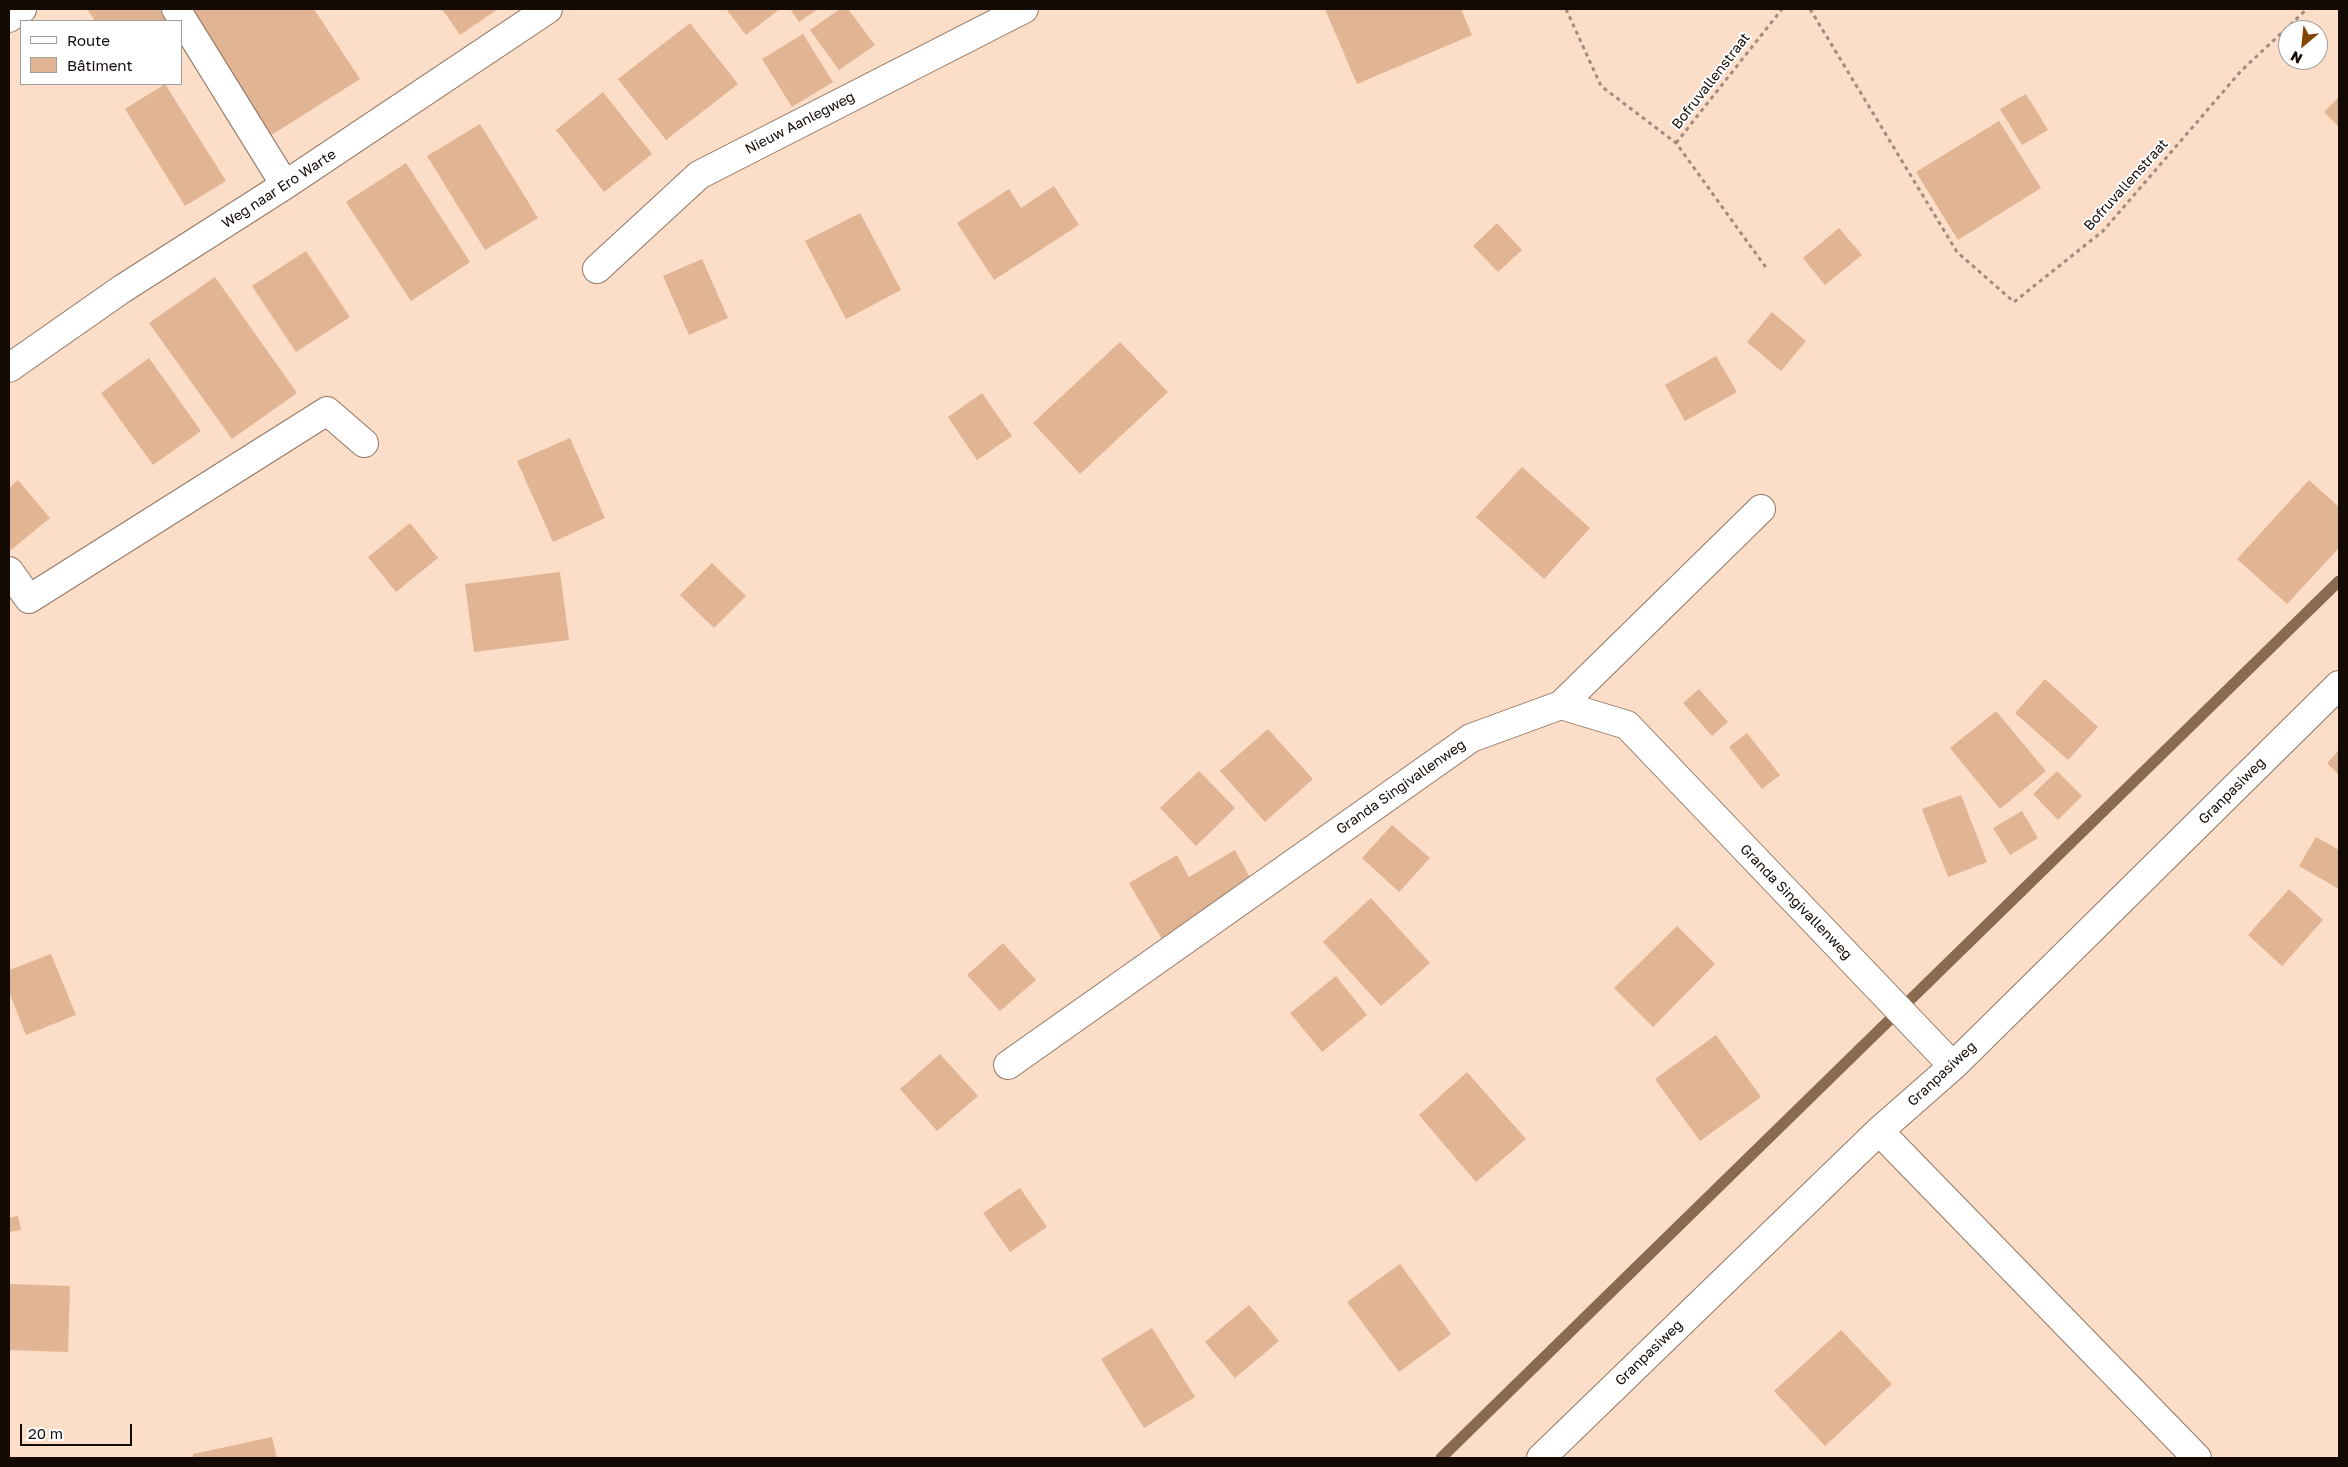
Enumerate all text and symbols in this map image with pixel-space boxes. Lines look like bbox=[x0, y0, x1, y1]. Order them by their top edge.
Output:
legend bbox=[20, 20, 182, 85]
north arrow bbox=[2278, 20, 2328, 70]
street label: Bofruvallenstraat bbox=[1668, 30, 1754, 132]
text: Route bbox=[67, 31, 110, 49]
text: N bbox=[2288, 48, 2305, 68]
text: Bâtiment bbox=[67, 56, 132, 74]
street label: Nieuw Aanlegweg bbox=[742, 88, 858, 158]
street label: Bofruvallenstraat bbox=[2081, 136, 2171, 234]
street label: Weg naar Ero Warte bbox=[219, 146, 339, 232]
street label: Granda Singivallenweg bbox=[1333, 736, 1469, 838]
street label: Granpasiweg bbox=[2195, 754, 2269, 828]
street label: Granda Singivallenweg bbox=[1736, 841, 1856, 963]
street label: Granpasiweg bbox=[1904, 1038, 1980, 1110]
street label: Granpasiweg bbox=[1612, 1317, 1686, 1389]
scale bar bbox=[22, 1414, 135, 1446]
text: 20 m bbox=[28, 1424, 63, 1442]

